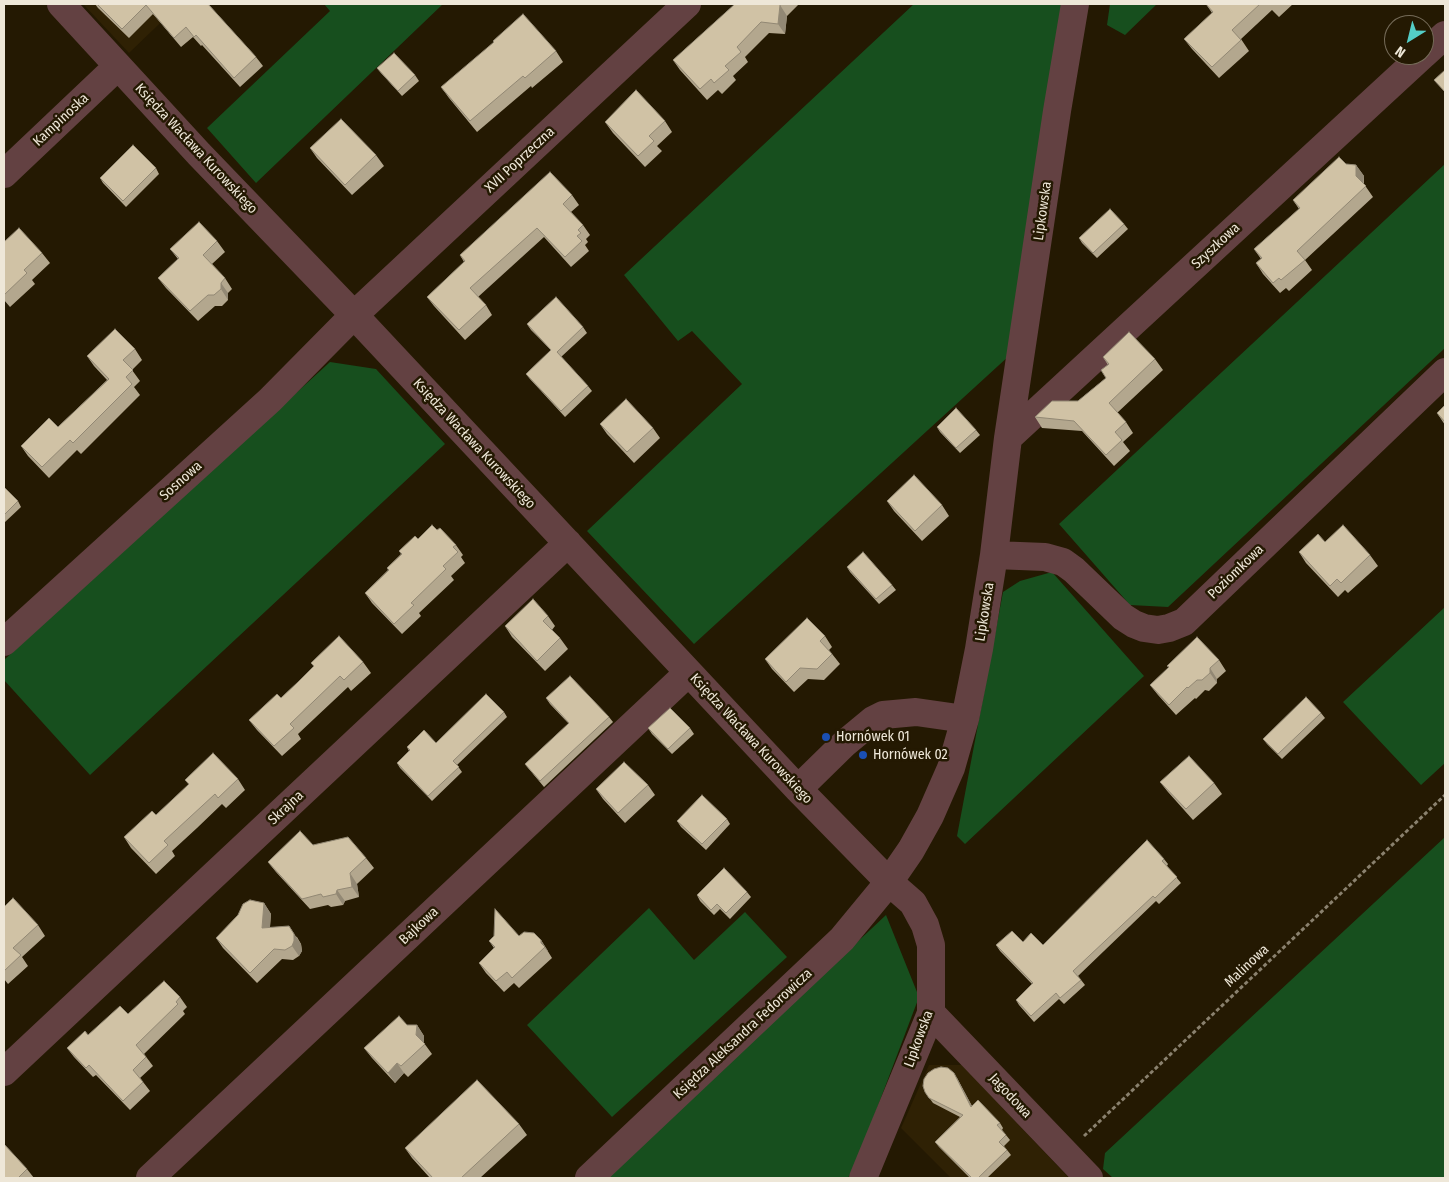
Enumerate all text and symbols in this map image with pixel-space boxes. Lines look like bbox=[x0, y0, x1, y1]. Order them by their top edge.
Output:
north arrow bbox=[1384, 15, 1434, 65]
text: N bbox=[1392, 42, 1409, 61]
street label: Księdza Wacława Kurowskiego bbox=[131, 80, 261, 218]
street label: Kampinoska bbox=[30, 90, 92, 150]
street label: XVII Poprzeczna bbox=[482, 123, 558, 197]
street label: Lipkowska bbox=[1031, 180, 1055, 242]
street label: Szyszkowa bbox=[1188, 220, 1244, 272]
street label: Księdza Wacława Kurowskiego bbox=[409, 375, 539, 513]
street label: Sosnowa bbox=[156, 458, 206, 504]
street label: Poziomkowa bbox=[1205, 541, 1267, 603]
street label: Lipkowska bbox=[972, 581, 998, 643]
street label: Księdza Wacława Kurowskiego bbox=[686, 670, 816, 808]
place label: Hornówek 01 bbox=[836, 729, 910, 745]
marker: Hornówek 01 bbox=[820, 731, 832, 743]
place label: Hornówek 02 bbox=[873, 747, 948, 763]
marker: Hornówek 02 bbox=[857, 749, 869, 761]
street label: Skrajna bbox=[265, 787, 307, 829]
street label: Bajkowa bbox=[396, 904, 442, 948]
street label: Malinowa bbox=[1221, 941, 1273, 991]
street label: Księdza Aleksandra Fedorowicza bbox=[670, 965, 816, 1103]
street label: Lipkowska bbox=[901, 1008, 937, 1070]
street label: Jagodowa bbox=[985, 1070, 1035, 1122]

